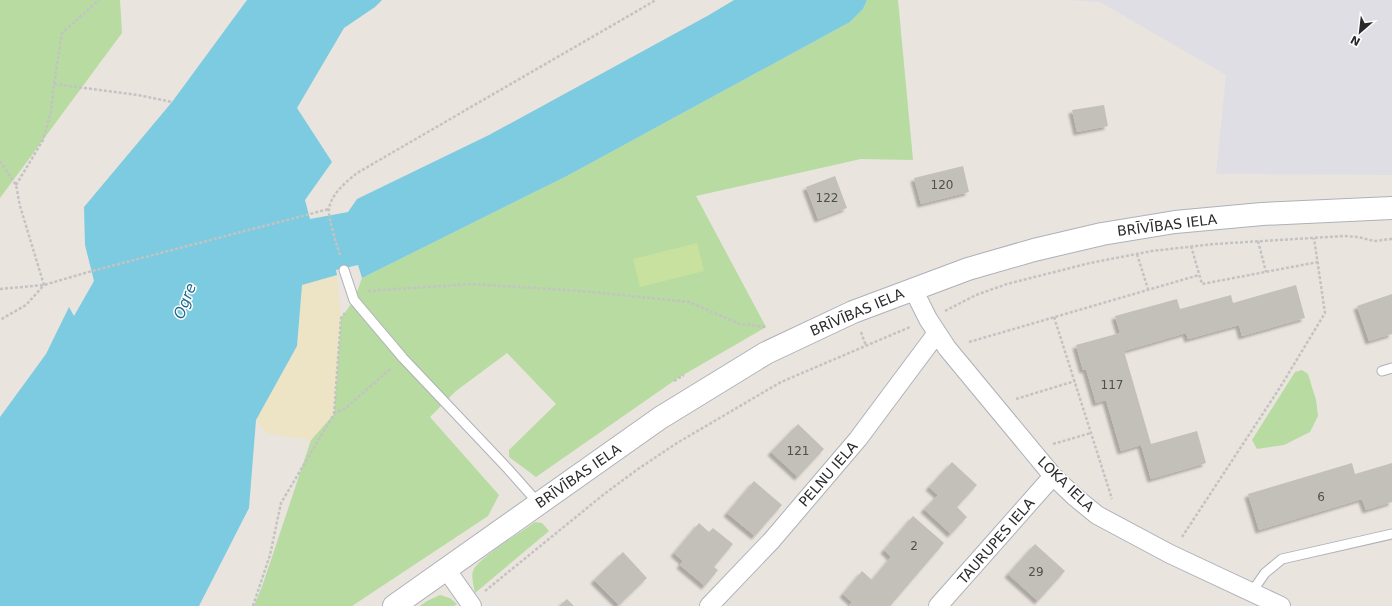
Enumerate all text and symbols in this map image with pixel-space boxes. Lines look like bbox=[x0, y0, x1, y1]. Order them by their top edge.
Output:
north arrow bbox=[1340, 12, 1380, 52]
text: N bbox=[1348, 32, 1363, 48]
house number: 120 bbox=[931, 178, 953, 192]
house number: 122 bbox=[816, 191, 838, 205]
street label: BRĪVĪBAS IELA bbox=[1116, 211, 1218, 239]
water label: Ogre bbox=[170, 281, 200, 321]
street label: BRĪVĪBAS IELA bbox=[808, 285, 907, 339]
house number: 117 bbox=[1101, 378, 1123, 392]
street label: PELNU IELA bbox=[795, 438, 861, 510]
street label: BRĪVĪBAS IELA bbox=[532, 440, 624, 511]
house number: 121 bbox=[787, 444, 809, 458]
street label: LOKA IELA bbox=[1035, 453, 1098, 515]
house number: 6 bbox=[1317, 490, 1325, 504]
street label: TAURUPES IELA bbox=[954, 494, 1038, 588]
house number: 2 bbox=[910, 539, 918, 553]
house number: 29 bbox=[1028, 565, 1044, 579]

